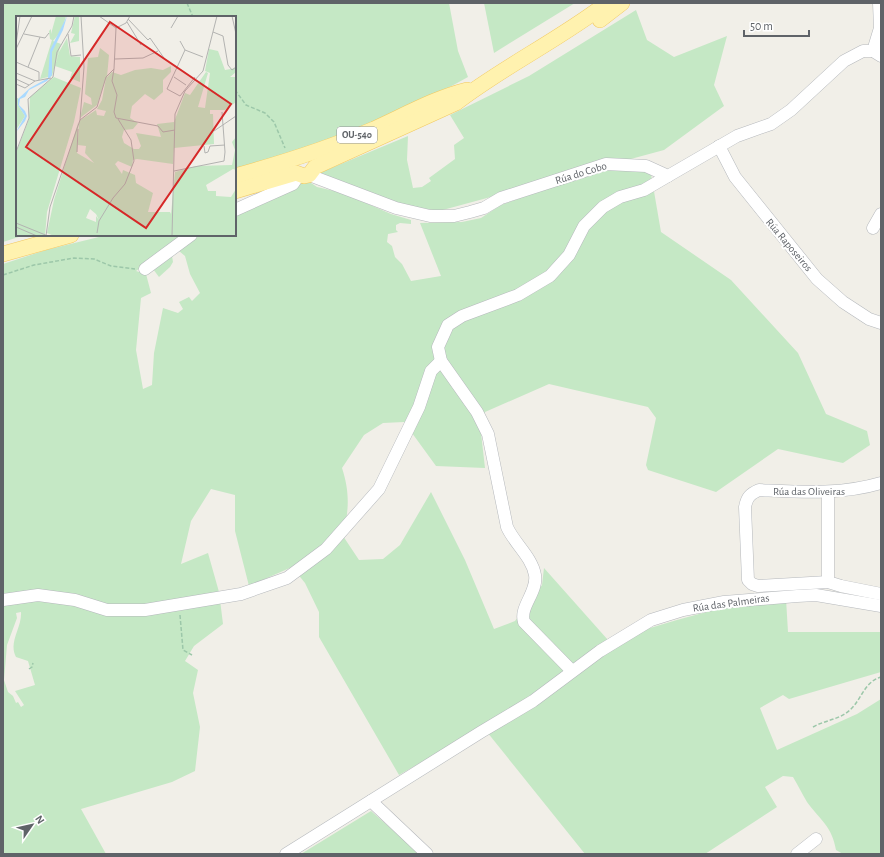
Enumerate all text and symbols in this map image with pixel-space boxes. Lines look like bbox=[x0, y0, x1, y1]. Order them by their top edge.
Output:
scale bar bbox=[744, 12, 809, 38]
inset map bbox=[16, 16, 236, 236]
text: 50 m bbox=[750, 20, 773, 32]
road number: OU-540 bbox=[337, 127, 377, 143]
street label: Rúa do Cobo bbox=[554, 160, 608, 186]
street label: Rúa Raposeiros bbox=[764, 216, 814, 274]
street label: Rúa das Oliveiras bbox=[773, 486, 845, 497]
street label: Rúa das Palmeiras bbox=[692, 592, 770, 614]
north arrow bbox=[12, 805, 52, 845]
text: N bbox=[33, 813, 47, 826]

